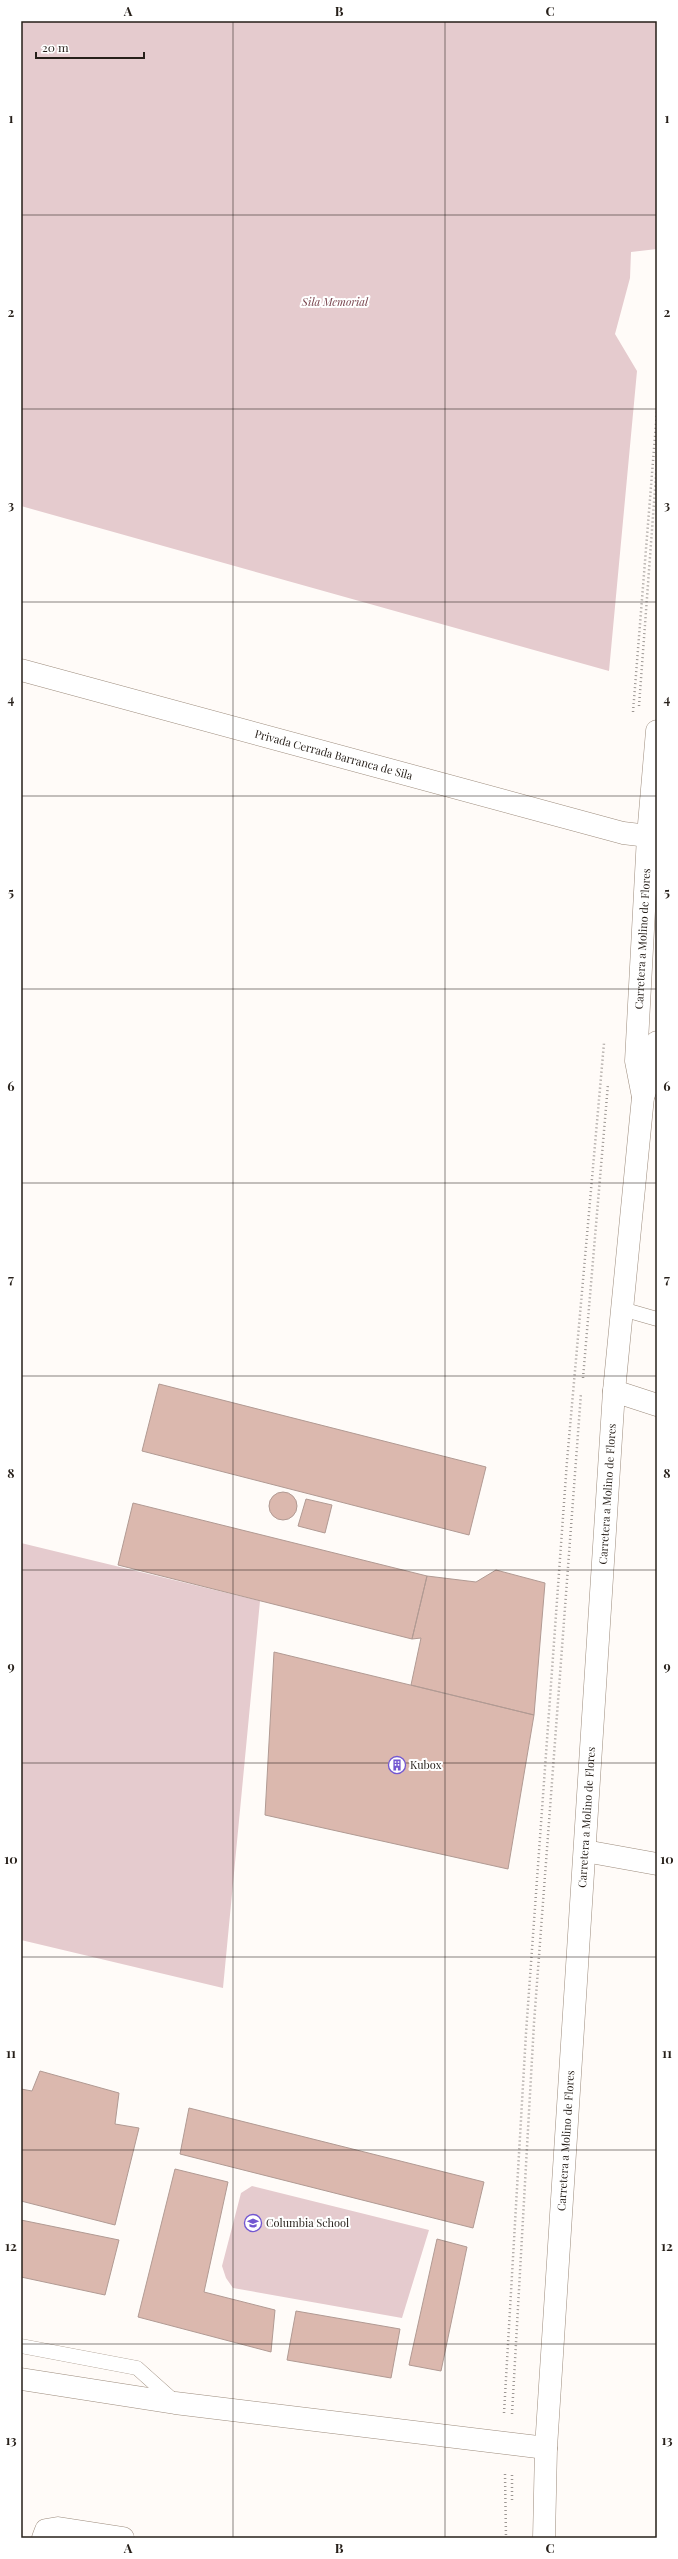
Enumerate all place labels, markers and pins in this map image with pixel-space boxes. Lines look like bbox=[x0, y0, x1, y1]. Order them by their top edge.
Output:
building icon: Kubox bbox=[387, 1755, 407, 1775]
place label: Kubox bbox=[410, 1757, 442, 1772]
school or university icon: Columbia School bbox=[243, 2213, 263, 2233]
place label: Columbia School bbox=[266, 2215, 349, 2230]

